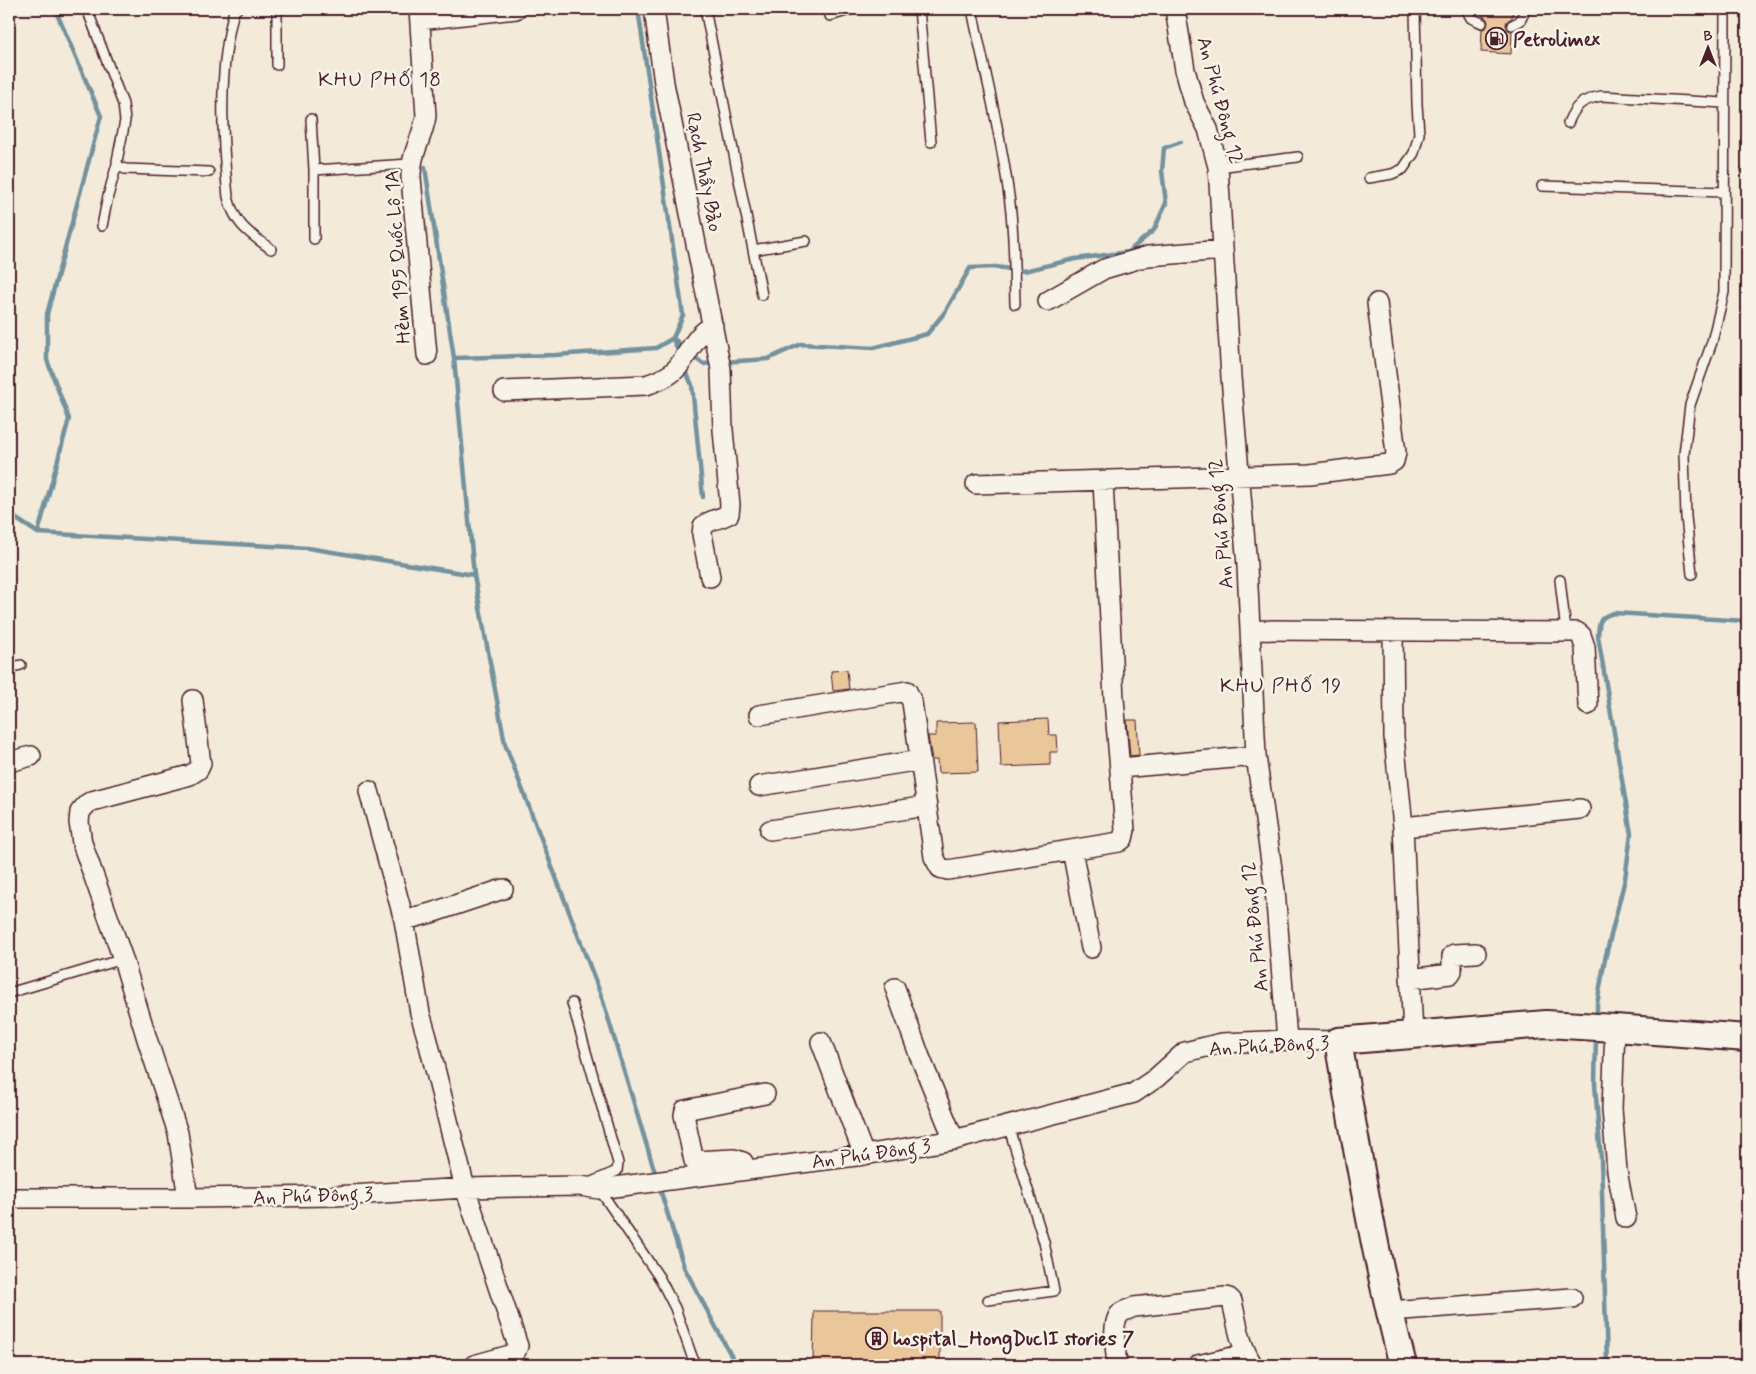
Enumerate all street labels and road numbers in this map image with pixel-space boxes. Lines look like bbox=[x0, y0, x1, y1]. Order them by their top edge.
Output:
street label: An Phú Đông 12 bbox=[1188, 34, 1250, 168]
street label: Rạch Thầy Bảo bbox=[679, 110, 728, 234]
street label: Hẻm 195 Quốc Lộ 1A bbox=[379, 169, 418, 345]
street label: An Phú Đông 12 bbox=[1202, 457, 1243, 590]
street label: An Phú Đông 12 bbox=[1235, 860, 1278, 993]
street label: An Phú Đông 3 bbox=[1208, 1030, 1330, 1065]
street label: An Phú Đông 3 bbox=[810, 1133, 933, 1178]
street label: An Phú Đông 3 bbox=[252, 1181, 374, 1214]

